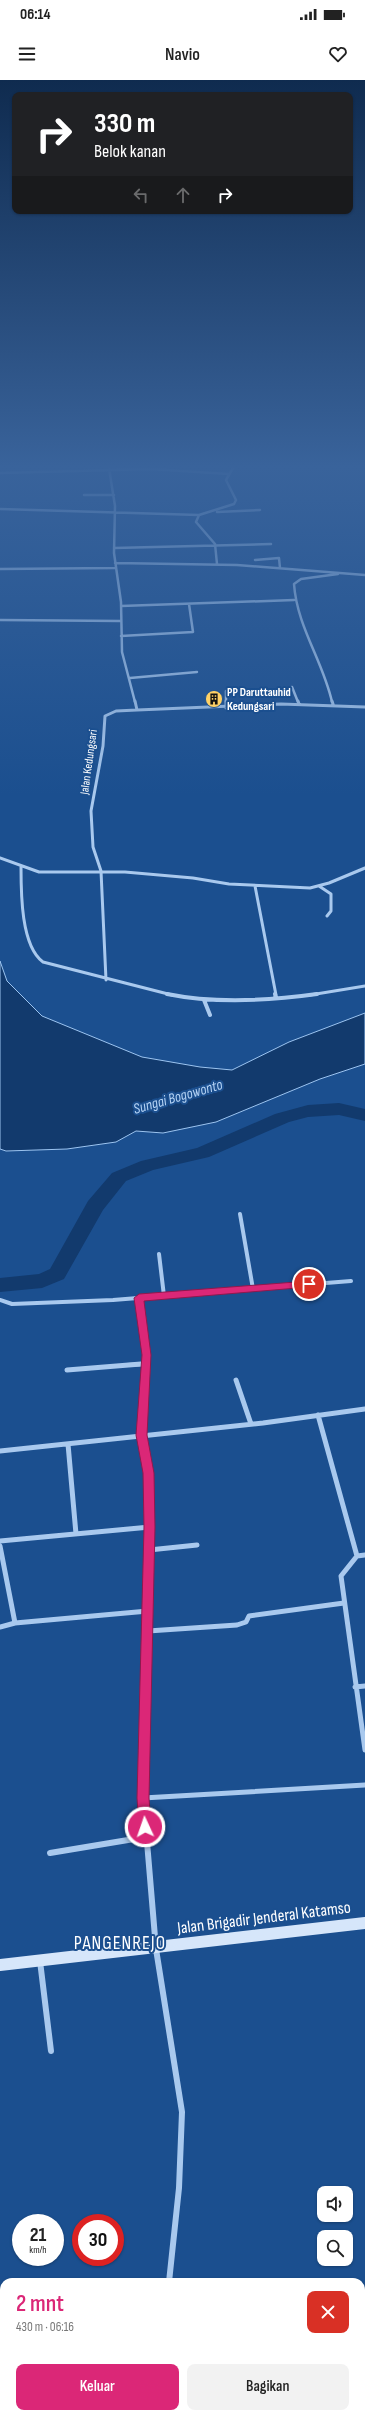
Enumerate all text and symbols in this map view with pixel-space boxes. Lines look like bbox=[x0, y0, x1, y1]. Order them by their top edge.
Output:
text: 06:14 bbox=[20, 5, 51, 24]
icon: menu bbox=[16, 43, 38, 65]
icon: heart bbox=[327, 43, 349, 65]
text: Navio bbox=[165, 44, 200, 65]
text: 330 m bbox=[94, 107, 155, 140]
icon: right bbox=[28, 108, 80, 160]
text: Belok kanan bbox=[94, 141, 166, 162]
icon: left bbox=[130, 184, 152, 206]
icon: ahead bbox=[172, 184, 194, 206]
icon: right bbox=[214, 184, 236, 206]
place label: PP Daruttauhid Kedungsari bbox=[227, 685, 291, 714]
building icon: PP Daruttauhid Kedungsari bbox=[204, 689, 224, 709]
street label: Jalan Kedungsari bbox=[77, 729, 101, 796]
water label: Sungai Bogowonto bbox=[131, 1075, 225, 1119]
pin bbox=[292, 1267, 326, 1301]
icon: arrive bbox=[298, 1273, 320, 1295]
position arrow bbox=[124, 1806, 166, 1848]
street label: Jalan Brigadir Jenderal Katamso bbox=[175, 1897, 352, 1939]
district label: PANGENREJO bbox=[74, 1932, 166, 1955]
map controls bbox=[317, 2186, 353, 2266]
button: sound bbox=[317, 2186, 353, 2222]
speed limit sign: 30 bbox=[72, 2214, 124, 2266]
text: 21 bbox=[30, 2223, 46, 2247]
button: search bbox=[317, 2230, 353, 2266]
text: km/h bbox=[29, 2244, 47, 2256]
text: 2 mnt bbox=[16, 2289, 64, 2318]
button: close bbox=[307, 2291, 349, 2333]
text: 430 m · 06:16 bbox=[16, 2319, 74, 2335]
button: Keluar bbox=[16, 2364, 179, 2410]
button: Bagikan bbox=[187, 2364, 349, 2410]

